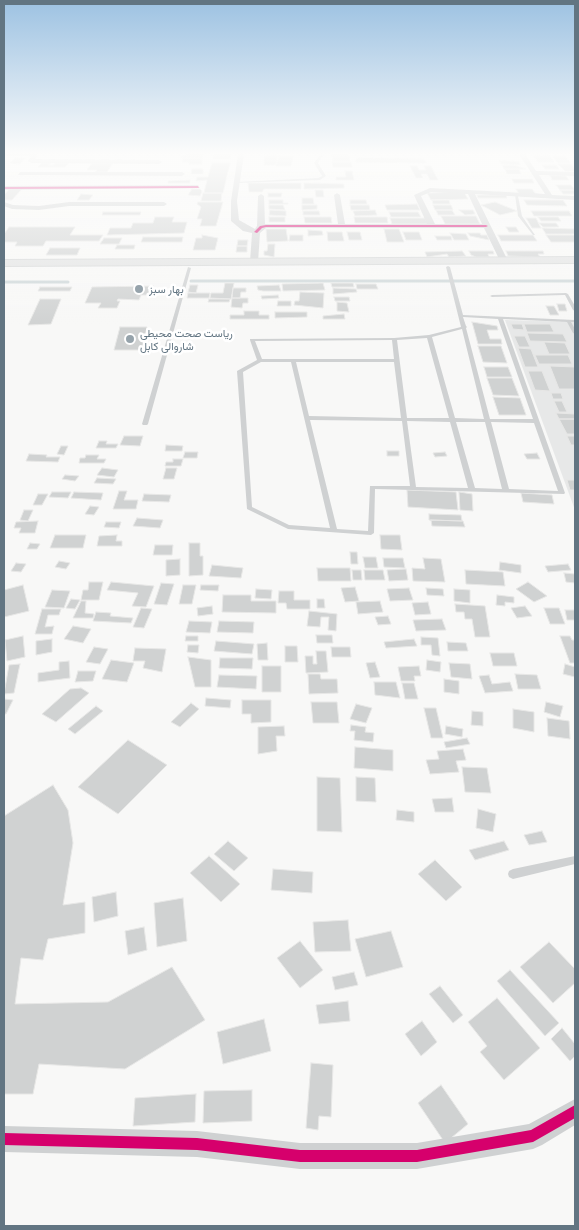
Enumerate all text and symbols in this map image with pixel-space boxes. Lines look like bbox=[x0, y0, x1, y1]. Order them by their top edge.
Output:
place label: بهار سبز bbox=[149, 282, 184, 296]
marker: بهار سبز bbox=[133, 283, 145, 295]
place label: ریاست صحت محیطی شاروالی کابل bbox=[140, 326, 233, 352]
marker: ریاست صحت محیطی شاروالی کابل bbox=[124, 333, 136, 345]

